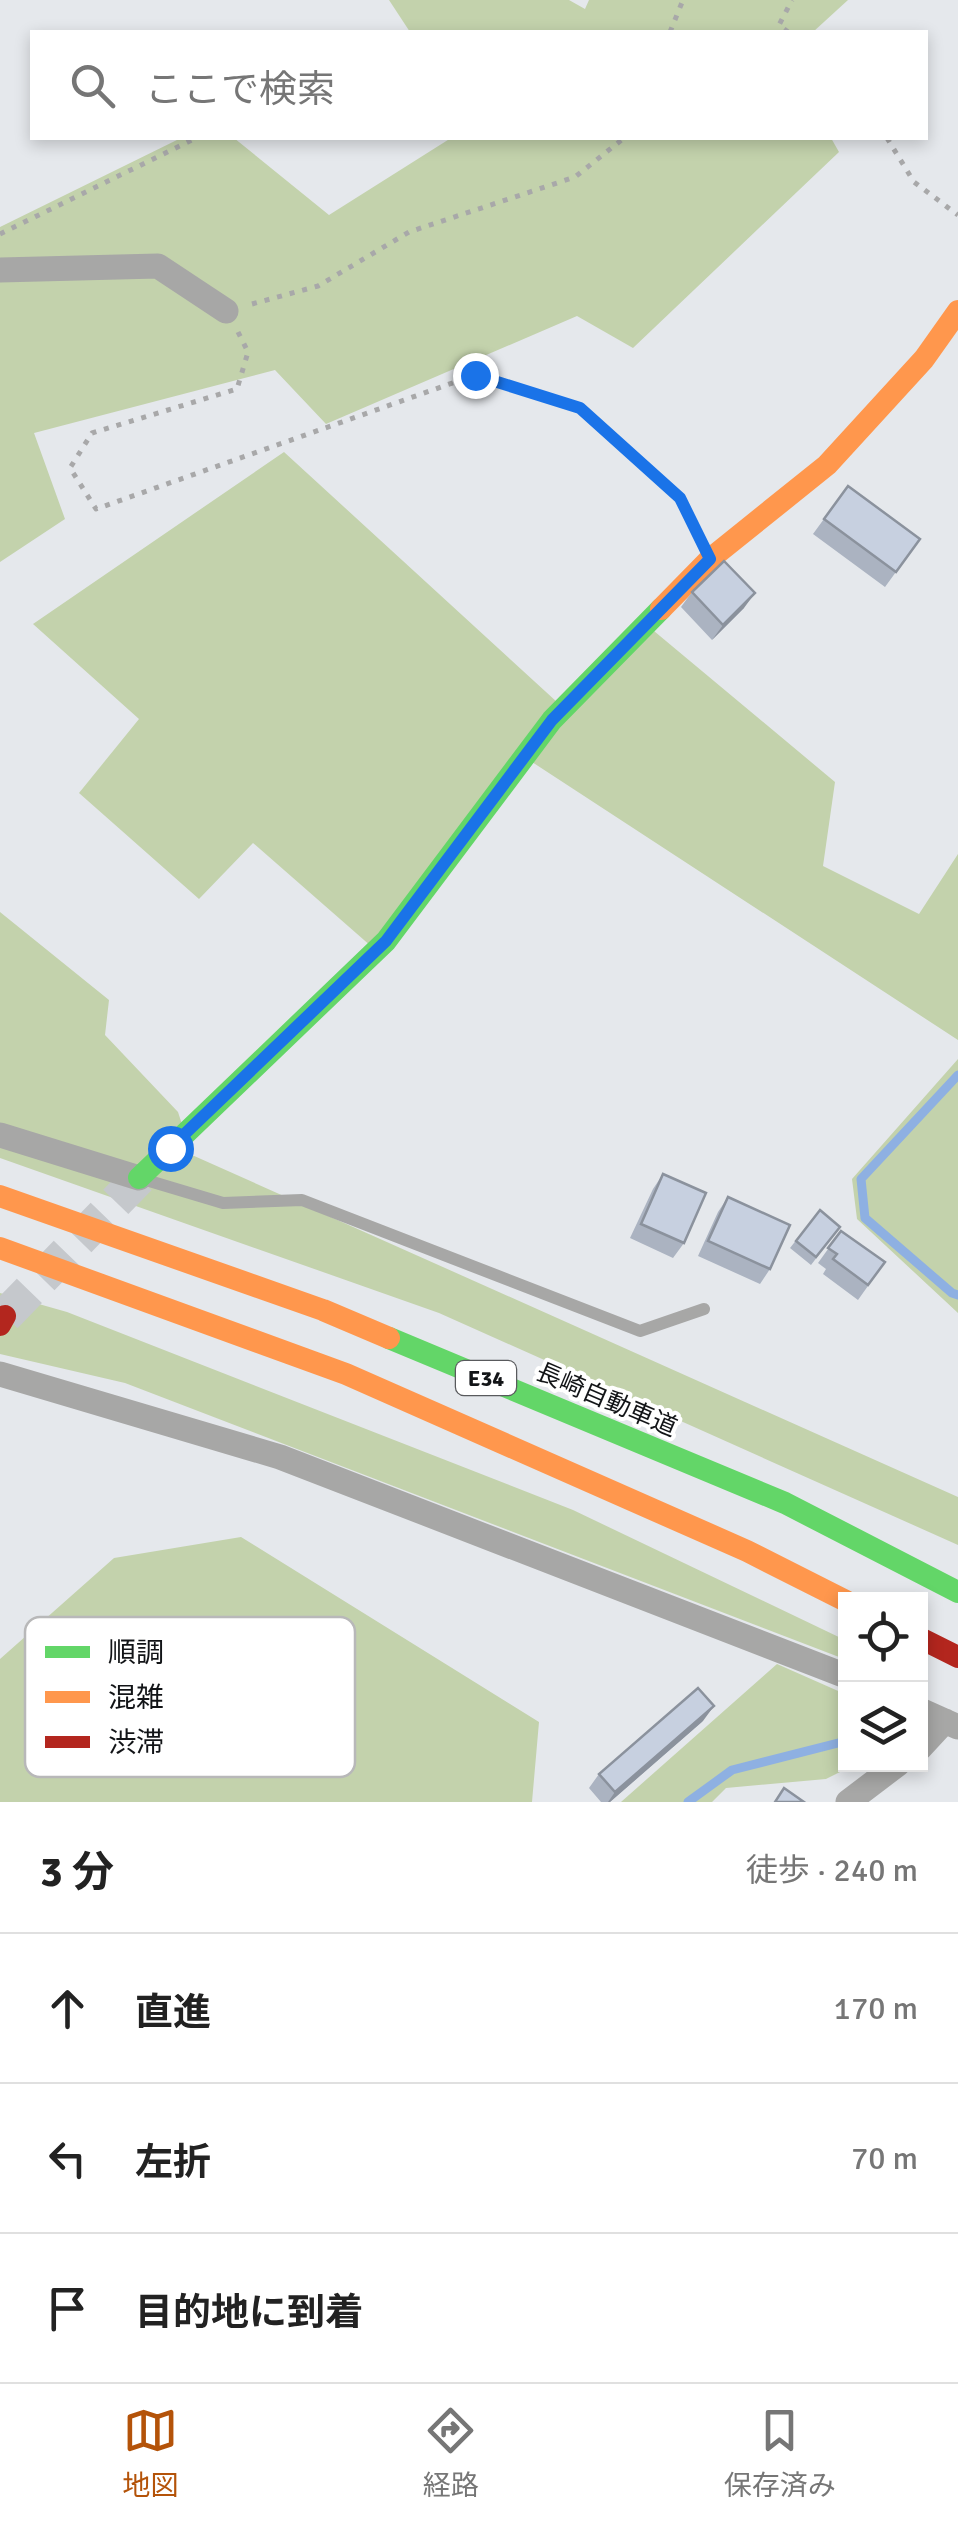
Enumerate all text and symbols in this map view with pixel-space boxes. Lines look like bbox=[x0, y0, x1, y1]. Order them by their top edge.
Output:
search box bbox=[30, 30, 928, 140]
icon: search bbox=[65, 58, 120, 113]
text: ここで検索 bbox=[145, 66, 335, 113]
route end bbox=[453, 353, 499, 399]
route start bbox=[148, 1126, 194, 1172]
street label: 長崎自動車道 bbox=[532, 1356, 682, 1443]
road number: E34 bbox=[456, 1361, 516, 1395]
map controls bbox=[838, 1592, 928, 1772]
button: locate bbox=[838, 1592, 928, 1682]
legend bbox=[25, 1617, 355, 1777]
text: 順調 bbox=[108, 1636, 164, 1670]
text: 混雑 bbox=[108, 1681, 164, 1715]
button: layers bbox=[838, 1682, 928, 1772]
text: 渋滞 bbox=[108, 1726, 164, 1760]
text: 3 分 bbox=[40, 1847, 114, 1898]
text: 徒歩 · 240 m bbox=[746, 1851, 918, 1890]
icon: ahead bbox=[40, 1981, 95, 2036]
text: 直進 bbox=[135, 1989, 211, 2036]
text: 170 m bbox=[834, 1989, 918, 2028]
icon: left bbox=[40, 2131, 95, 2186]
text: 左折 bbox=[135, 2139, 211, 2186]
text: 70 m bbox=[851, 2139, 918, 2178]
icon: arrive bbox=[40, 2281, 95, 2336]
text: 目的地に到着 bbox=[135, 2289, 363, 2336]
tab: 地図 bbox=[122, 2403, 178, 2503]
tab: 経路 bbox=[423, 2403, 479, 2503]
tab: 保存済み bbox=[724, 2403, 836, 2503]

